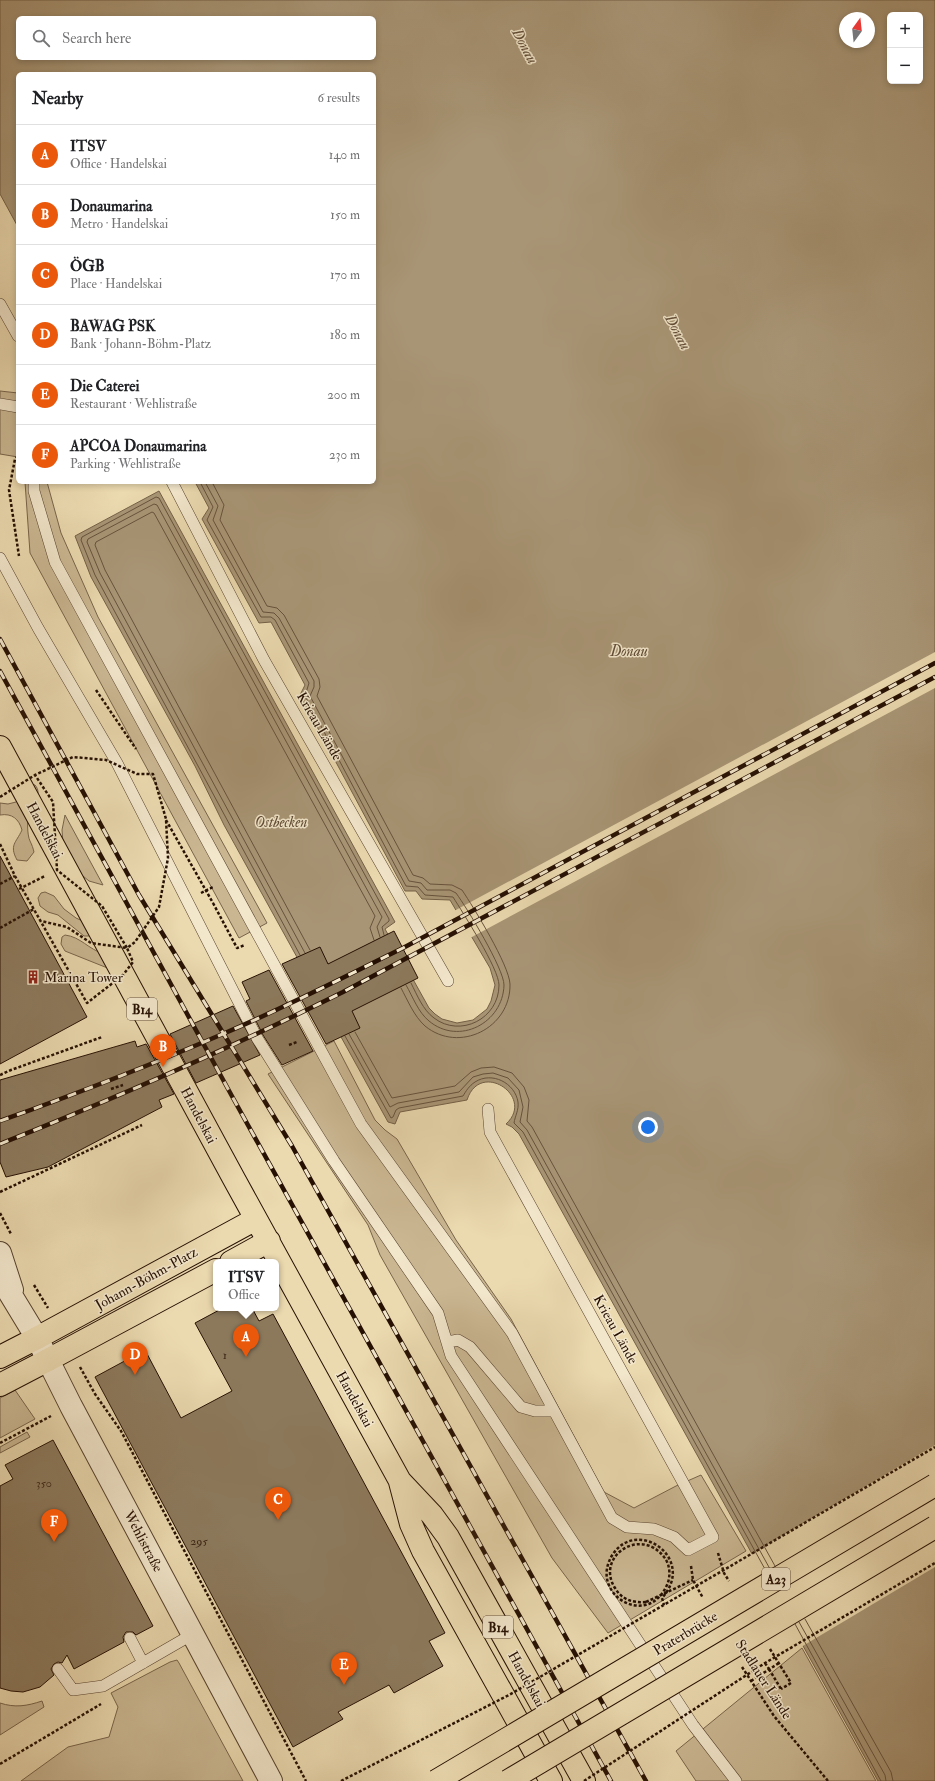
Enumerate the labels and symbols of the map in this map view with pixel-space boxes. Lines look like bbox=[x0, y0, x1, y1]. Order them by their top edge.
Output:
north arrow bbox=[839, 12, 875, 48]
water label: Donau bbox=[507, 24, 542, 67]
water label: Donau bbox=[660, 310, 695, 353]
water label: Donau bbox=[609, 642, 648, 661]
street label: Krieau Lände bbox=[293, 689, 346, 764]
street label: Handelskai bbox=[23, 799, 67, 862]
water label: Ostbecken bbox=[255, 813, 307, 832]
building icon: Marina Tower bbox=[25, 969, 41, 985]
place label: Marina Tower bbox=[44, 969, 124, 986]
road number: B14 bbox=[127, 998, 157, 1020]
pin: B bbox=[150, 1034, 176, 1067]
street label: Handelskai bbox=[177, 1084, 221, 1147]
your location bbox=[638, 1117, 658, 1137]
street label: Johann-Böhm-Platz bbox=[91, 1243, 201, 1314]
street label: Krieau Lände bbox=[590, 1292, 642, 1367]
pin: A bbox=[233, 1324, 259, 1357]
pin: D bbox=[122, 1342, 148, 1375]
house number: 1 bbox=[223, 1348, 227, 1363]
street label: Handelskai bbox=[332, 1368, 377, 1431]
house number: 350 bbox=[36, 1476, 52, 1491]
pin: C bbox=[265, 1487, 291, 1520]
street label: Wehlistraße bbox=[120, 1507, 167, 1575]
pin: F bbox=[41, 1509, 67, 1542]
house number: 295 bbox=[190, 1534, 208, 1549]
road number: A23 bbox=[762, 1568, 790, 1590]
street label: Praterbrücke bbox=[650, 1608, 721, 1659]
road number: B14 bbox=[483, 1616, 513, 1638]
street label: Stadlauer Lände bbox=[732, 1636, 796, 1722]
street label: Handelskai bbox=[504, 1648, 549, 1711]
pin: E bbox=[331, 1652, 357, 1685]

